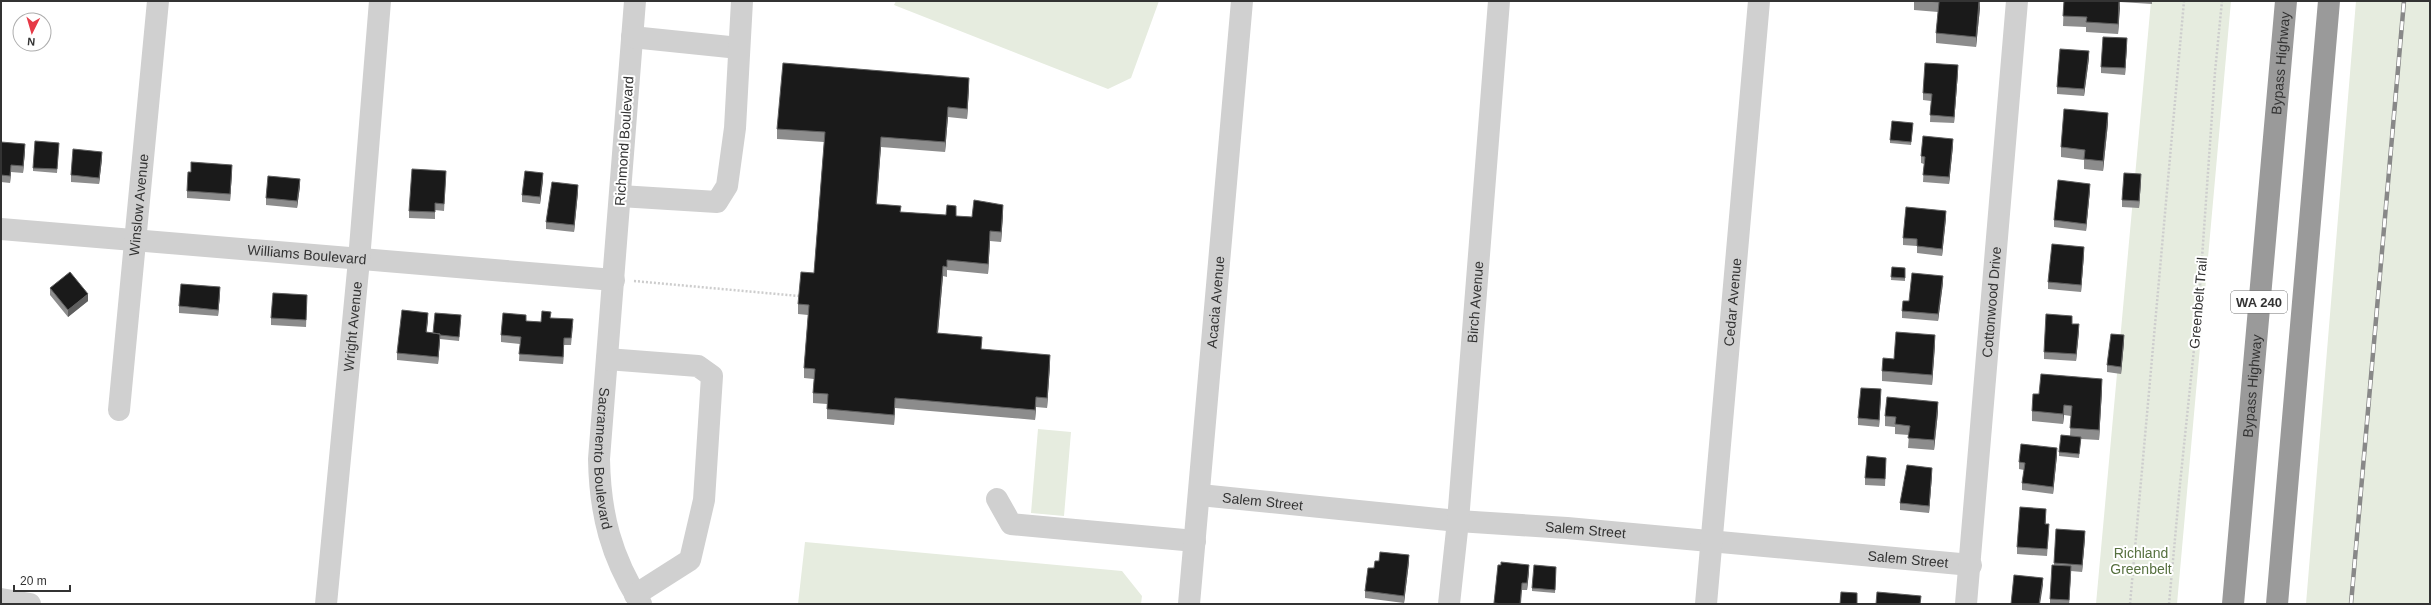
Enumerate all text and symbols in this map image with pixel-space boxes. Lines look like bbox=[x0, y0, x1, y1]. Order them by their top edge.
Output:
street label: Bypass Highway bbox=[2268, 11, 2293, 115]
north arrow bbox=[12, 12, 52, 52]
text: N bbox=[27, 36, 36, 48]
street label: Richmond Boulevard bbox=[611, 76, 637, 206]
street label: Winslow Avenue bbox=[126, 153, 151, 257]
street label: Williams Boulevard bbox=[247, 242, 367, 267]
street label: Cottonwood Drive bbox=[1979, 246, 2004, 358]
street label: Acacia Avenue bbox=[1204, 255, 1228, 349]
street label: Cedar Avenue bbox=[1721, 257, 1744, 347]
street label: Greenbelt Trail bbox=[2186, 257, 2210, 349]
street label: Birch Avenue bbox=[1464, 260, 1486, 344]
street label: Wright Avenue bbox=[340, 280, 365, 372]
road number: WA 240 bbox=[2231, 291, 2287, 313]
street label: Bypass Highway bbox=[2240, 334, 2265, 438]
street label: Sacramento Boulevard bbox=[591, 387, 615, 531]
street label: Salem Street bbox=[1222, 489, 1304, 513]
street label: Salem Street bbox=[1544, 519, 1627, 541]
park label: Richland Greenbelt bbox=[2110, 545, 2172, 577]
street label: Salem Street bbox=[1867, 548, 1949, 571]
scale bar bbox=[14, 567, 70, 593]
text: 20 m bbox=[20, 574, 47, 588]

